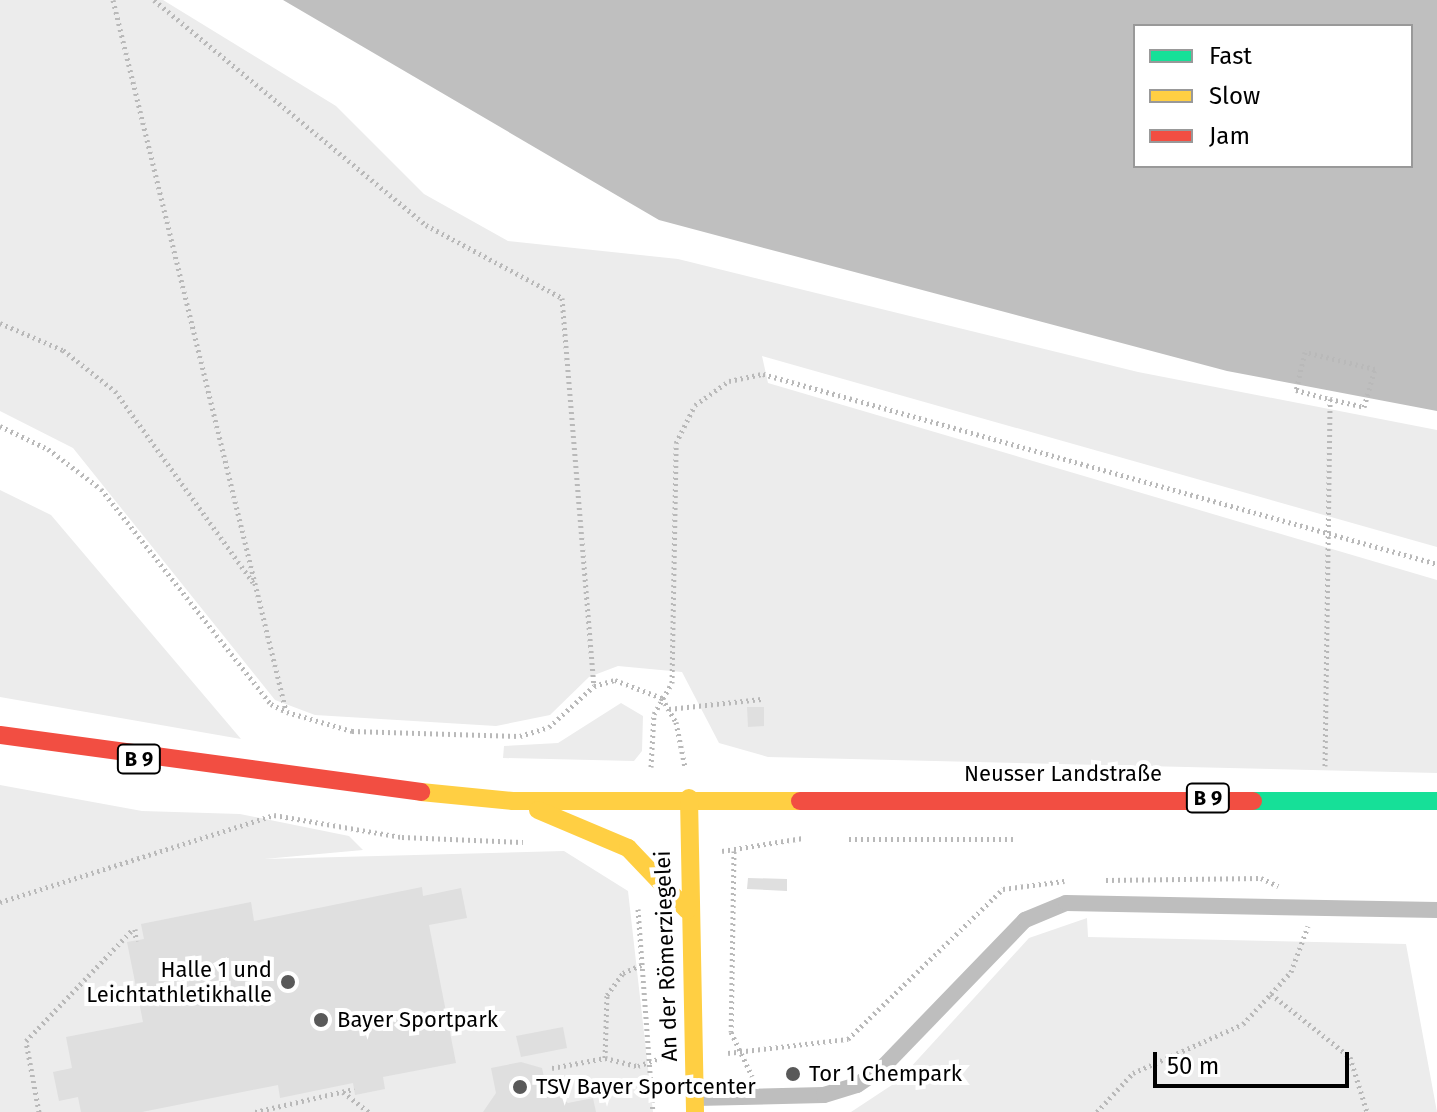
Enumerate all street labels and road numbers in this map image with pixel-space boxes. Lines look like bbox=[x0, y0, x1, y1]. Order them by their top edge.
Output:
road number: B 9 bbox=[115, 743, 163, 775]
street label: Neusser Landstraße bbox=[964, 761, 1162, 787]
road number: B 9 bbox=[1184, 782, 1232, 814]
street label: An der Römerziegelei bbox=[649, 850, 683, 1062]

